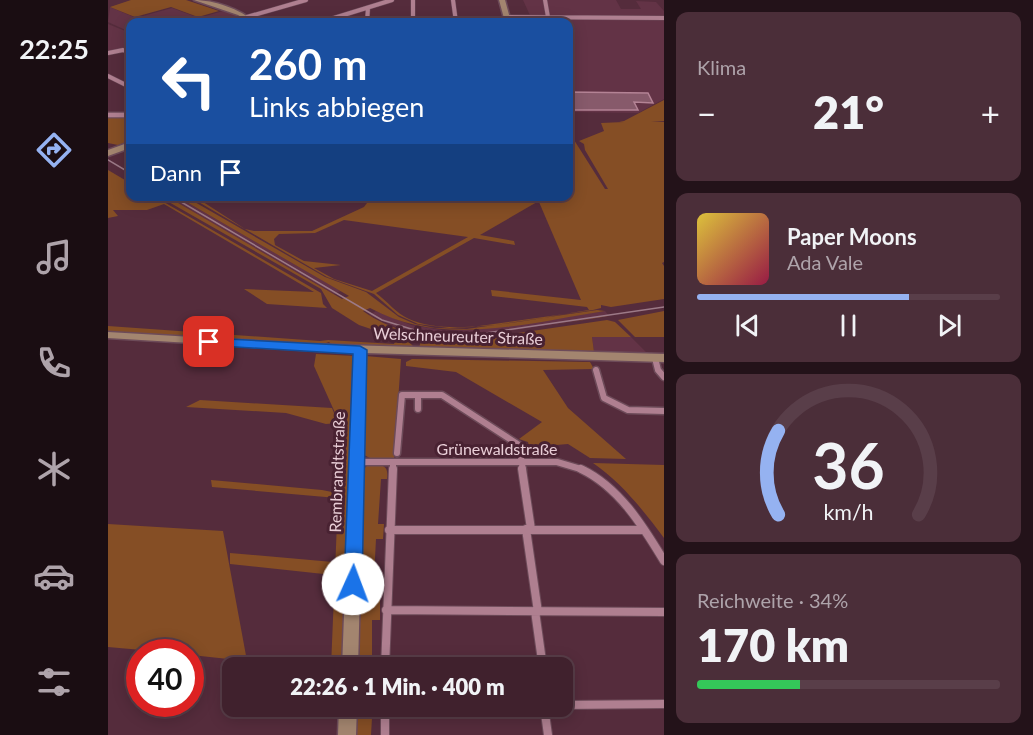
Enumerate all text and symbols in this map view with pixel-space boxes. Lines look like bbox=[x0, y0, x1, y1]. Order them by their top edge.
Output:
text: 22:25 bbox=[19, 32, 89, 65]
text: 260 m bbox=[249, 39, 367, 89]
icon: left bbox=[150, 42, 228, 120]
text: Klima bbox=[697, 55, 746, 79]
text: 21° bbox=[813, 85, 884, 139]
text: Links abbiegen bbox=[249, 90, 424, 123]
text: − bbox=[697, 93, 716, 133]
text: + bbox=[981, 93, 1000, 133]
icon: directions bbox=[33, 129, 75, 171]
icon: arrive bbox=[214, 156, 247, 189]
text: Dann bbox=[150, 159, 202, 186]
text: Paper Moons bbox=[787, 223, 917, 250]
icon: music bbox=[33, 236, 75, 278]
text: Ada Vale bbox=[787, 250, 863, 274]
icon: previous bbox=[731, 309, 764, 342]
icon: pause bbox=[832, 309, 865, 342]
icon: next bbox=[933, 309, 966, 342]
pin bbox=[183, 316, 234, 367]
street label: Welschneureuter Straße bbox=[373, 323, 543, 348]
icon: arrive bbox=[192, 325, 225, 358]
icon: phone bbox=[33, 342, 75, 384]
street label: Rembrandtstraße bbox=[325, 411, 348, 533]
text: 36 bbox=[812, 427, 885, 502]
street label: Grünewaldstraße bbox=[437, 439, 557, 458]
icon: climate bbox=[33, 448, 75, 490]
text: km/h bbox=[823, 499, 874, 525]
position arrow bbox=[321, 552, 385, 616]
icon: car bbox=[33, 555, 75, 597]
text: Reichweite · 34% bbox=[697, 588, 848, 612]
text: 170 km bbox=[697, 618, 849, 672]
speed limit sign: 40 bbox=[126, 639, 204, 717]
icon: filters bbox=[33, 661, 75, 703]
text: 22:26 · 1 Min. · 400 m bbox=[290, 673, 505, 700]

